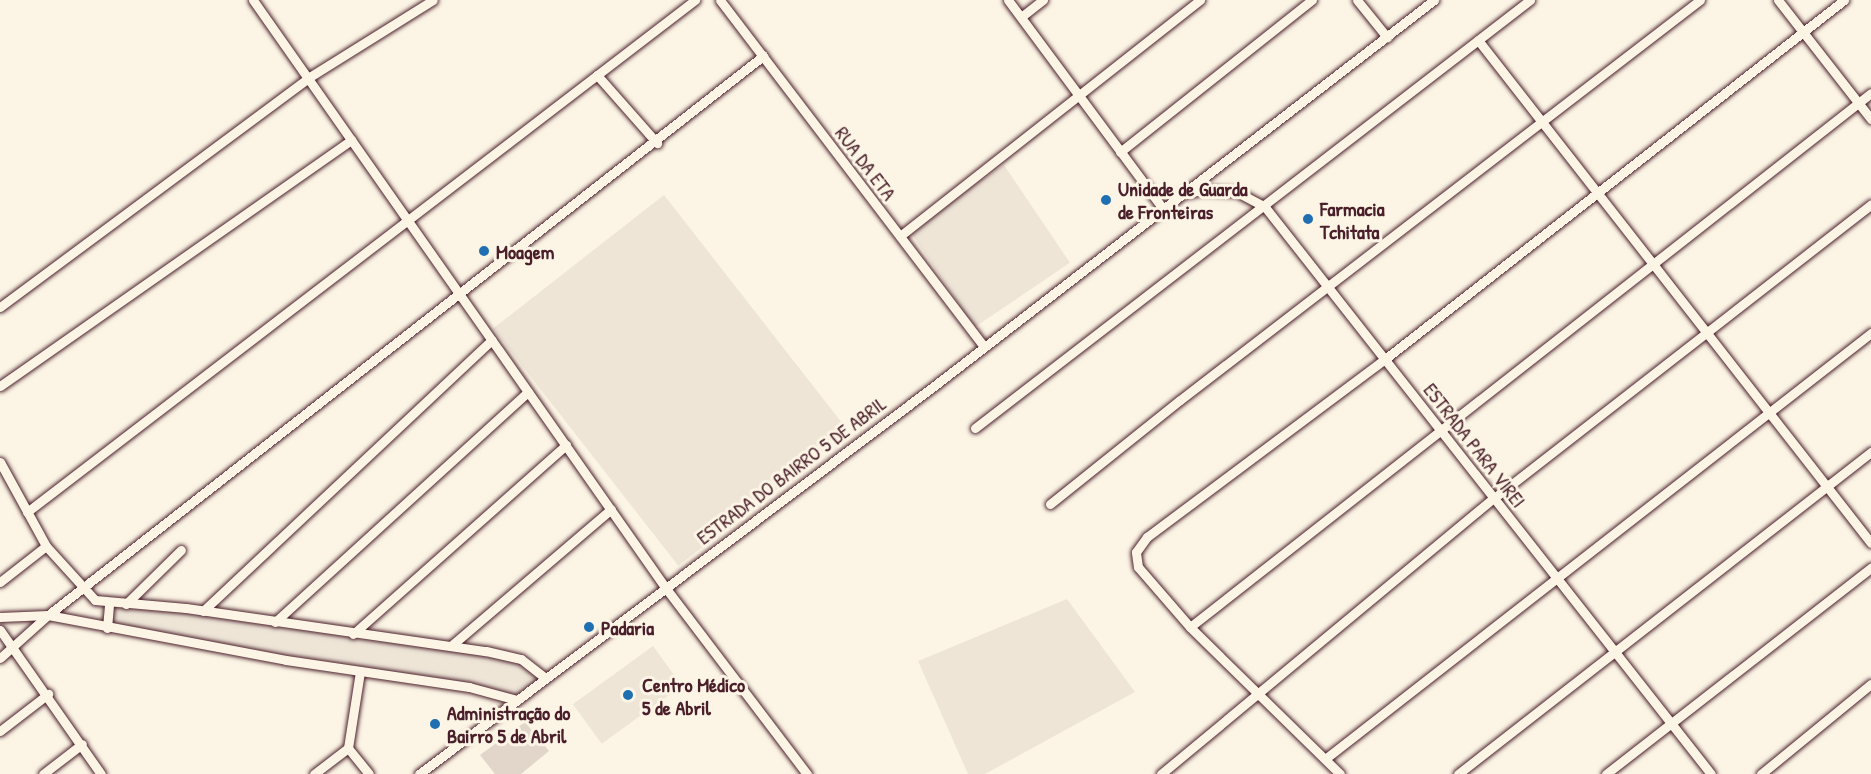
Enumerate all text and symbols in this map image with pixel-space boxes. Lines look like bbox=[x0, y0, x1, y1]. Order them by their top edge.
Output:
street label: RUA DA ETA bbox=[830, 121, 902, 205]
place label: Unidade de Guarda de Fronteiras bbox=[1118, 176, 1248, 223]
marker: Unidade de Guarda de Fronteiras bbox=[1099, 193, 1113, 207]
place label: Farmacia Tchitata bbox=[1320, 196, 1385, 243]
marker: Farmacia Tchitata bbox=[1301, 212, 1315, 226]
place label: Moagem bbox=[496, 239, 554, 263]
marker: Moagem bbox=[477, 244, 491, 258]
street label: ESTRADA PARA VIREI bbox=[1419, 378, 1531, 512]
street label: ESTRADA DO BAIRRO 5 DE ABRIL bbox=[692, 391, 890, 549]
place label: Padaria bbox=[601, 615, 654, 639]
marker: Padaria bbox=[582, 620, 596, 634]
place label: Centro Médico 5 de Abril bbox=[642, 672, 745, 719]
marker: Centro Médico 5 de Abril bbox=[619, 686, 637, 704]
place label: Administração do Bairro 5 de Abril bbox=[447, 700, 570, 747]
marker: Administração do Bairro 5 de Abril bbox=[428, 717, 442, 731]

